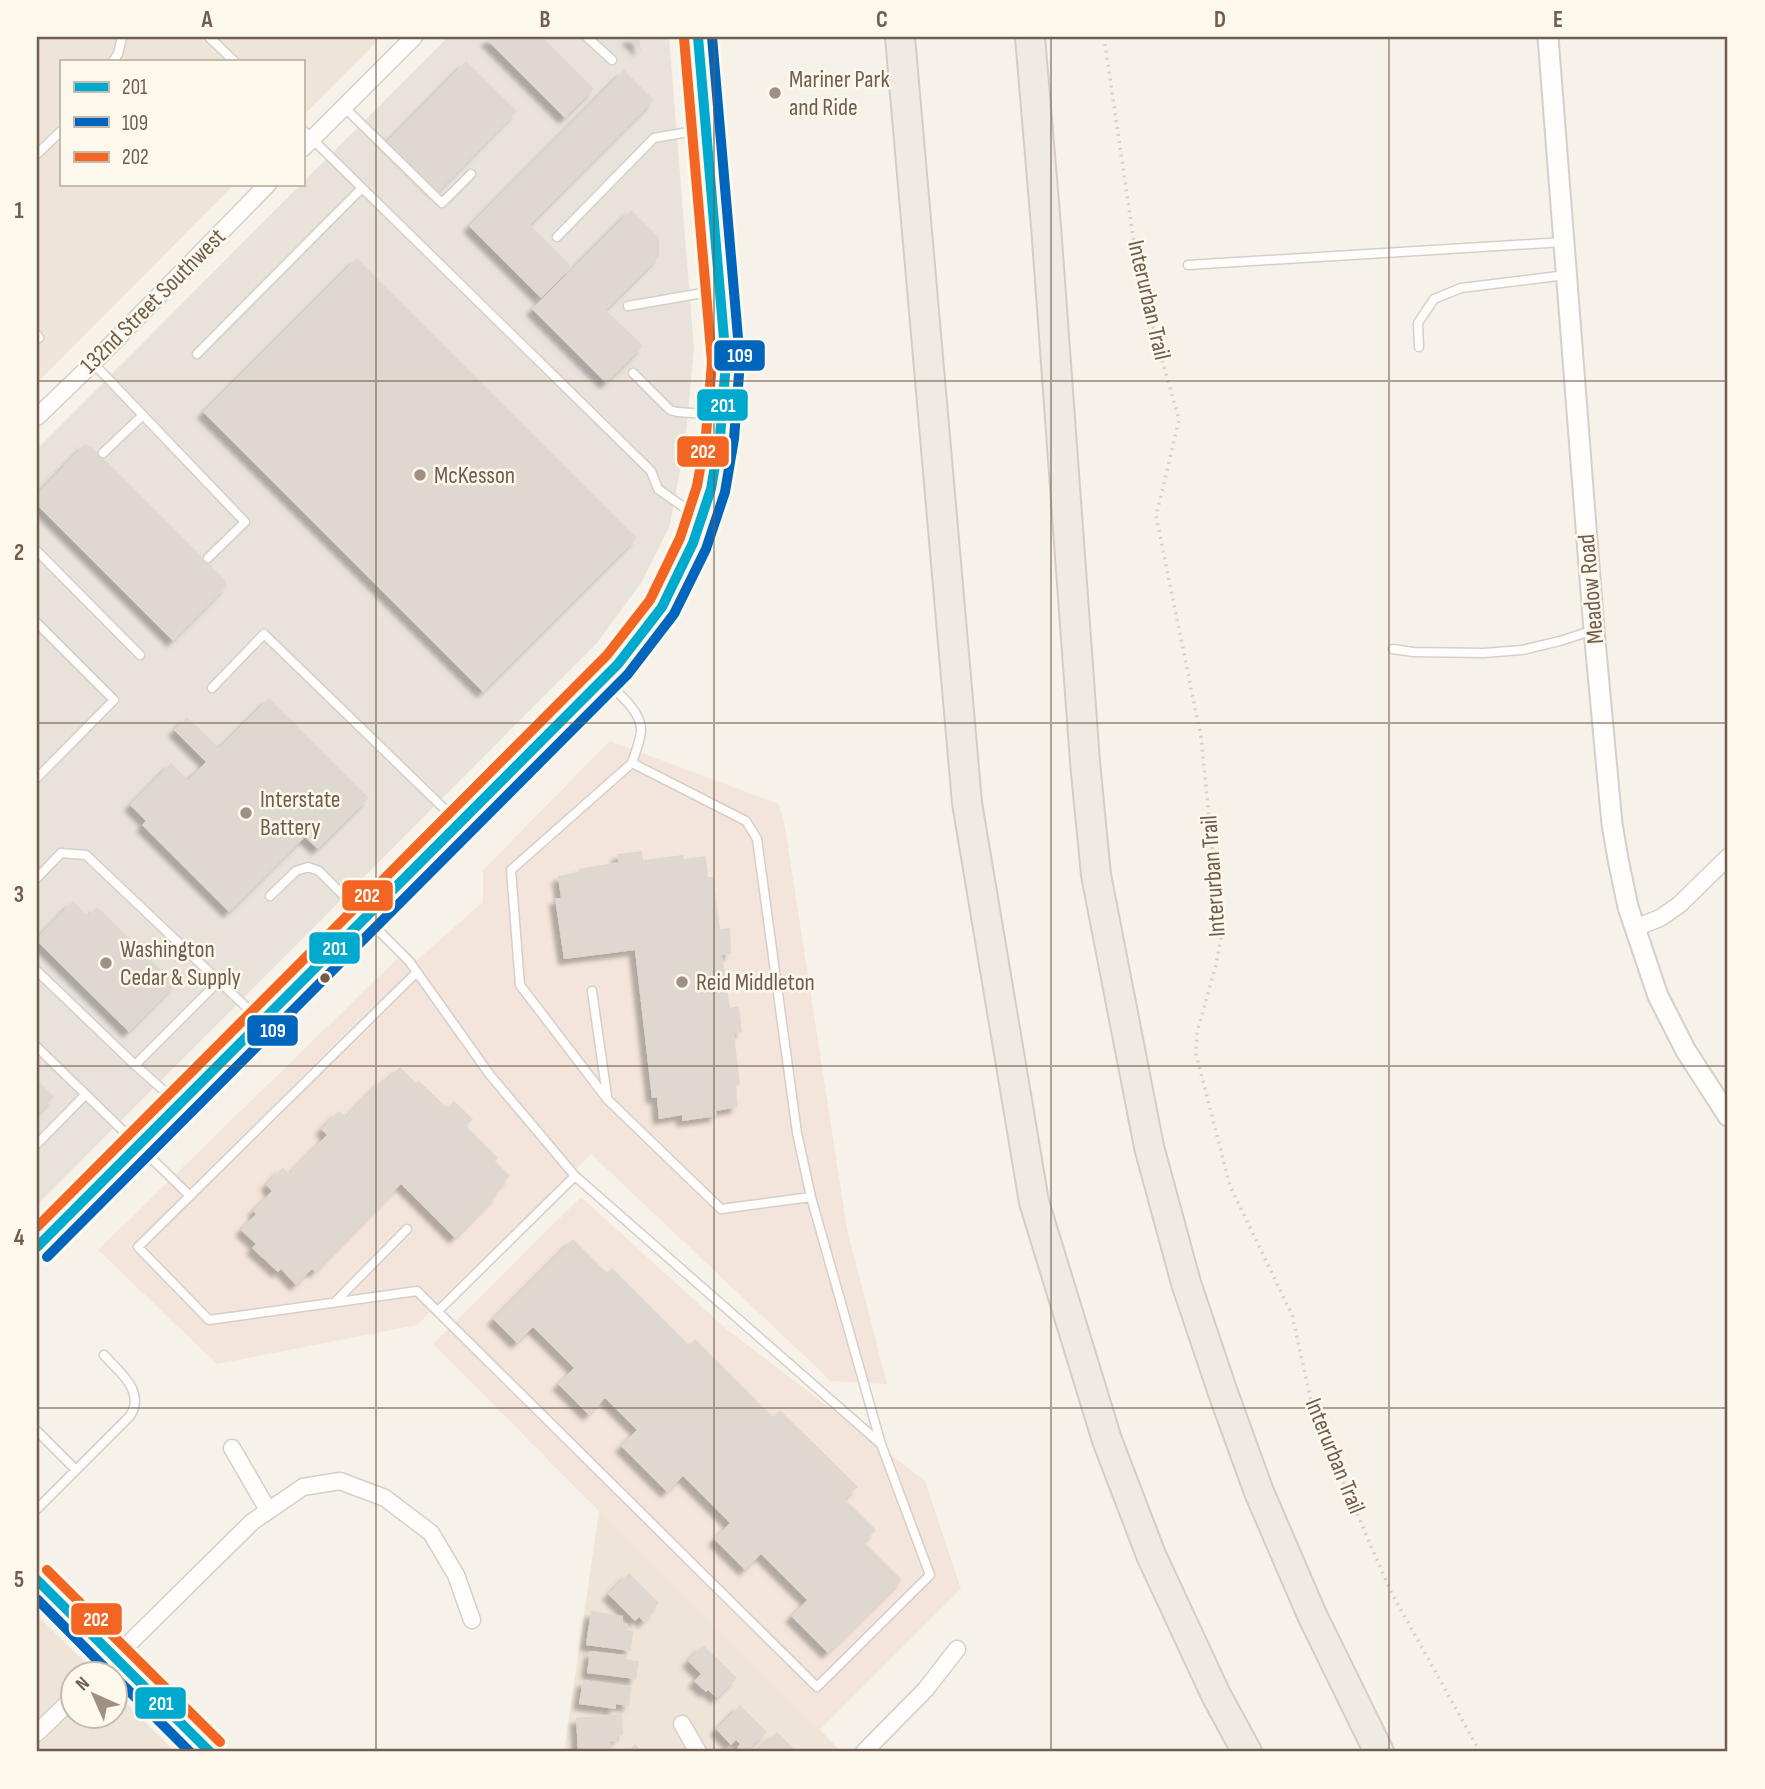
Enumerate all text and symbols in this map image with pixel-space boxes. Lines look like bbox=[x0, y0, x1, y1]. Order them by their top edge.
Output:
text: A bbox=[201, 6, 214, 34]
text: B bbox=[540, 6, 551, 34]
text: C bbox=[876, 6, 888, 34]
text: D bbox=[1214, 6, 1226, 34]
text: E bbox=[1553, 6, 1563, 34]
legend bbox=[60, 60, 304, 186]
place label: Mariner Park and Ride bbox=[789, 65, 890, 122]
text: 201 bbox=[122, 75, 148, 100]
marker: Mariner Park and Ride bbox=[767, 85, 783, 101]
text: 109 bbox=[122, 111, 148, 136]
text: 202 bbox=[122, 145, 149, 170]
text: 1 bbox=[14, 197, 24, 225]
street label: 132nd Street Southwest bbox=[74, 222, 232, 380]
street label: Interurban Trail bbox=[1121, 237, 1177, 363]
line badge: 109 bbox=[713, 339, 766, 372]
text: 109 bbox=[727, 345, 753, 368]
line badge: 201 bbox=[696, 388, 749, 422]
text: 201 bbox=[711, 395, 736, 418]
line badge: 202 bbox=[676, 435, 730, 468]
text: 202 bbox=[690, 441, 716, 464]
place label: McKesson bbox=[434, 461, 515, 490]
marker: McKesson bbox=[412, 467, 428, 483]
street label: Meadow Road bbox=[1572, 533, 1610, 645]
text: 2 bbox=[14, 539, 24, 567]
place label: Interstate Battery bbox=[260, 785, 340, 842]
marker: Interstate Battery bbox=[238, 805, 254, 821]
street label: Interurban Trail bbox=[1194, 814, 1232, 938]
line badge: 202 bbox=[341, 879, 394, 912]
text: 3 bbox=[14, 881, 24, 909]
text: 202 bbox=[354, 885, 380, 908]
line badge: 201 bbox=[308, 931, 361, 965]
place label: Washington Cedar & Supply bbox=[120, 935, 241, 992]
text: 201 bbox=[323, 938, 348, 961]
marker: Washington Cedar & Supply bbox=[98, 955, 114, 971]
place label: Reid Middleton bbox=[696, 968, 815, 997]
unlabelled marker bbox=[318, 971, 332, 985]
marker: Reid Middleton bbox=[674, 974, 690, 990]
line badge: 109 bbox=[246, 1014, 299, 1047]
text: 109 bbox=[260, 1020, 286, 1043]
text: 4 bbox=[14, 1224, 25, 1252]
street label: Interurban Trail bbox=[1299, 1394, 1371, 1518]
text: 5 bbox=[14, 1566, 24, 1594]
line badge: 202 bbox=[70, 1602, 123, 1636]
text: 202 bbox=[83, 1609, 109, 1632]
north arrow bbox=[60, 1660, 130, 1730]
text: N bbox=[71, 1672, 95, 1696]
line badge: 201 bbox=[134, 1686, 187, 1720]
text: 201 bbox=[149, 1693, 174, 1716]

